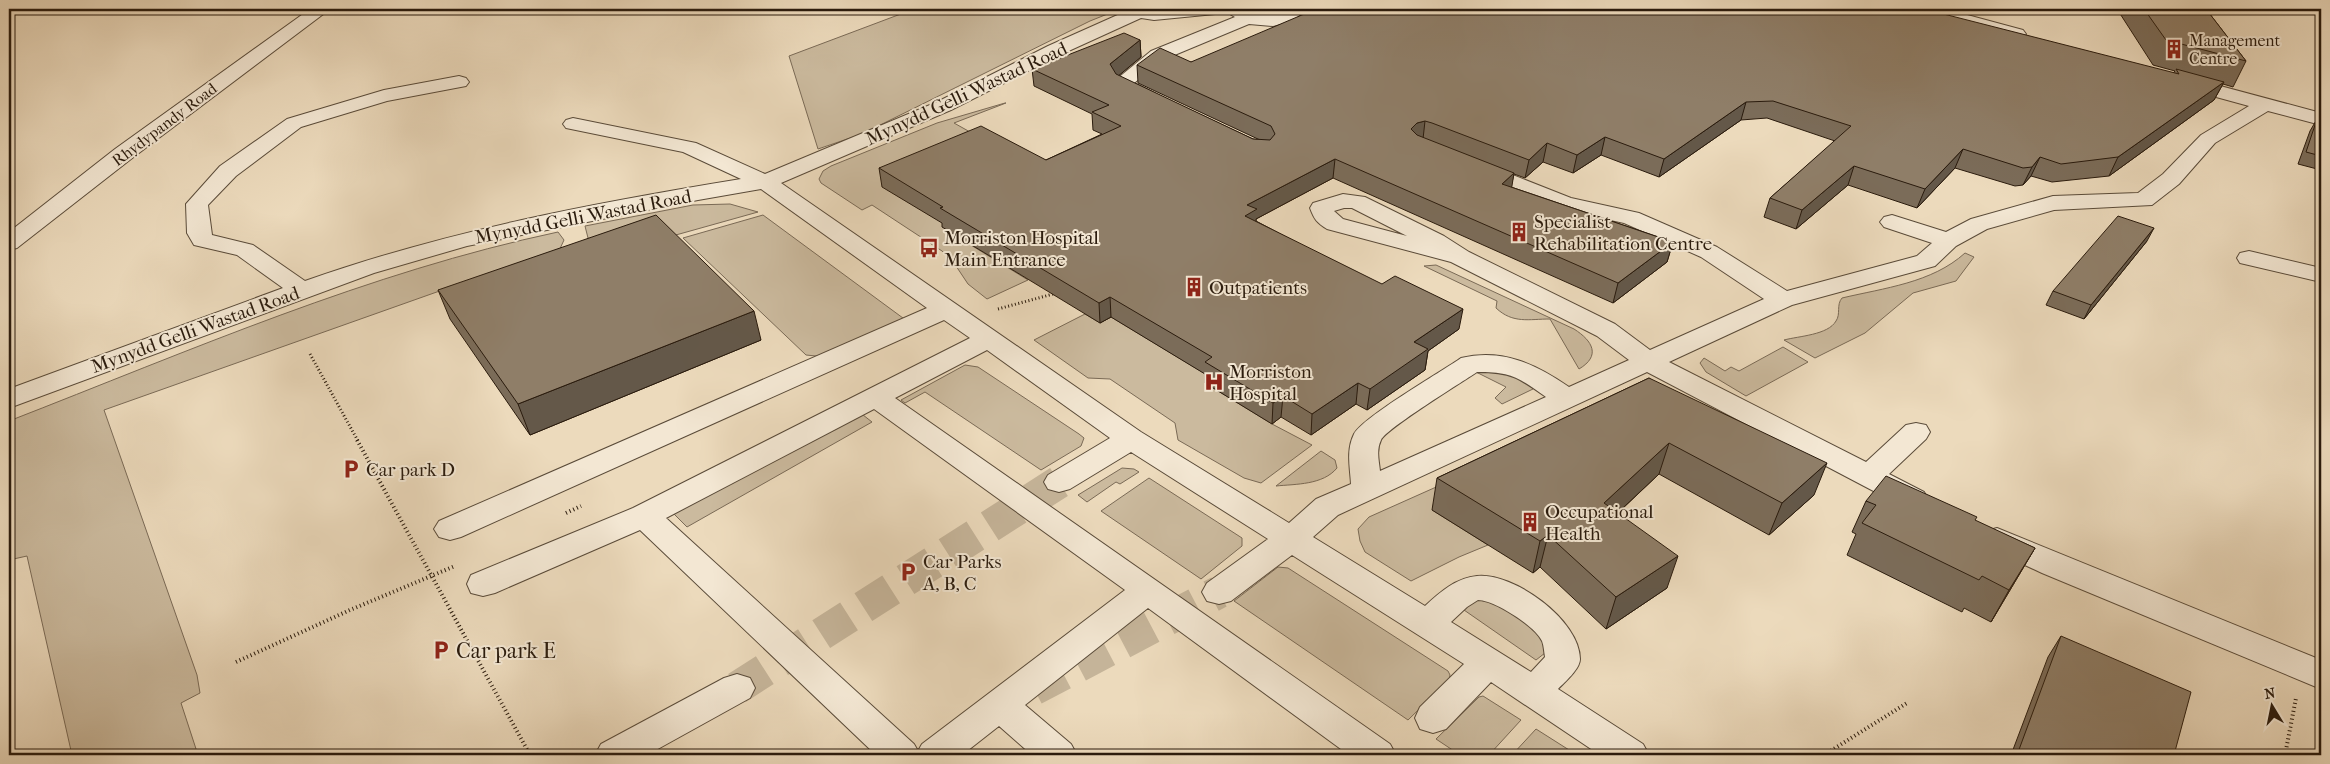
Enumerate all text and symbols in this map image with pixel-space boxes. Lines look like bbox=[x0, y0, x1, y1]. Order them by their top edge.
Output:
place label: Management Centre bbox=[2189, 31, 2281, 68]
street label: Mynydd Gelli Wastad Road bbox=[862, 37, 1071, 150]
building icon: Management Centre bbox=[2163, 38, 2185, 60]
street label: Rhydypandy Road bbox=[108, 79, 221, 170]
street label: Mynydd Gelli Wastad Road bbox=[473, 185, 694, 249]
place label: Specialist Rehabilitation Centre bbox=[1534, 211, 1712, 255]
building icon: Specialist Rehabilitation Centre bbox=[1508, 221, 1530, 243]
place label: Morriston Hospital Main Entrance bbox=[944, 227, 1099, 271]
bus stop icon: Morriston Hospital Main Entrance bbox=[918, 237, 940, 259]
building icon: Outpatients bbox=[1183, 276, 1205, 298]
place label: Outpatients bbox=[1209, 277, 1307, 299]
street label: Mynydd Gelli Wastad Road bbox=[88, 282, 303, 378]
place label: Morriston Hospital bbox=[1229, 361, 1312, 405]
hospital icon: Morriston Hospital bbox=[1203, 371, 1225, 393]
parking icon: Car park D bbox=[340, 458, 362, 480]
place label: Car park D bbox=[366, 459, 455, 481]
place label: Occupational Health bbox=[1545, 501, 1653, 545]
building icon: Occupational Health bbox=[1519, 511, 1541, 533]
place label: Car Parks A, B, C bbox=[922, 551, 1001, 595]
parking icon: Car Parks A, B, C bbox=[897, 561, 919, 583]
place label: Car park E bbox=[456, 638, 556, 664]
parking icon: Car park E bbox=[430, 639, 452, 661]
north arrow bbox=[2248, 682, 2298, 732]
text: N bbox=[2263, 684, 2277, 703]

